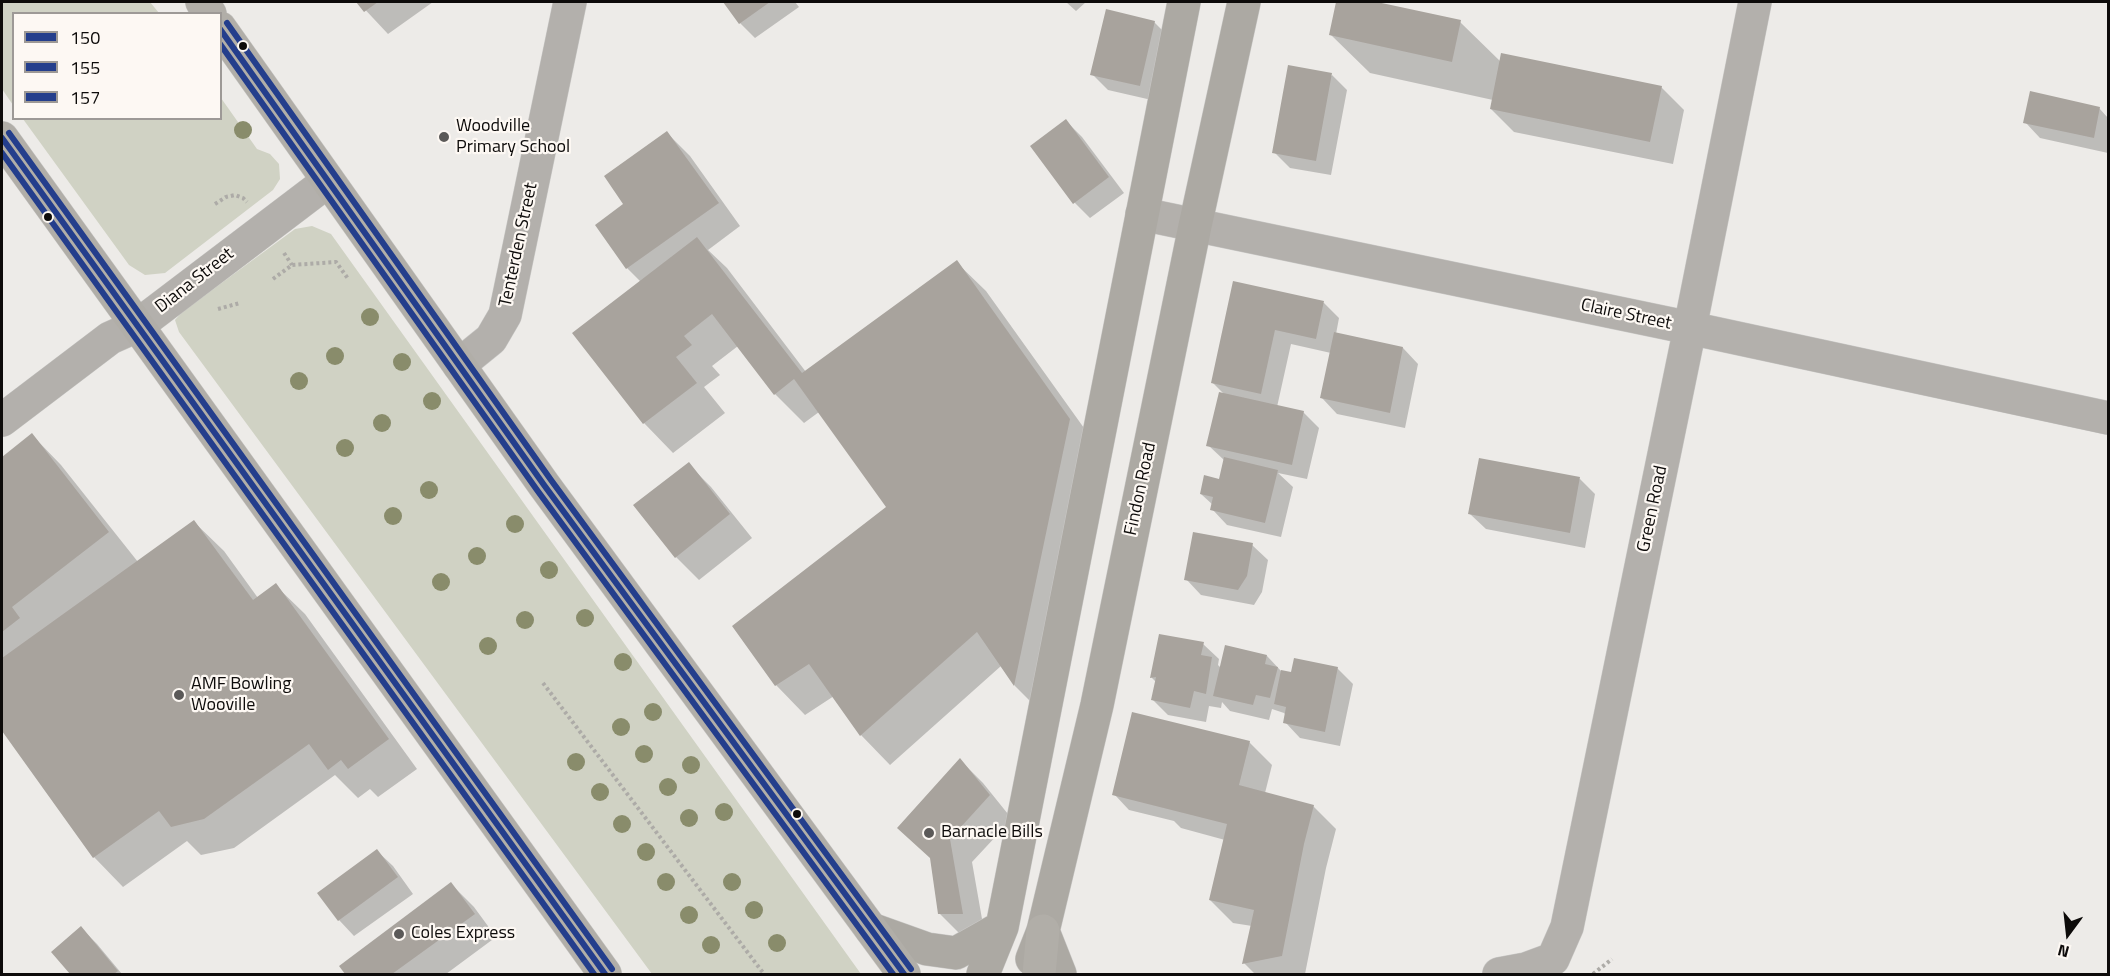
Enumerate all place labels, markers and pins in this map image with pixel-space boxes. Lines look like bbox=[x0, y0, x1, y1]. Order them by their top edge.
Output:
unlabelled marker bbox=[237, 40, 249, 52]
place label: Woodville Primary School bbox=[456, 116, 570, 158]
marker: Woodville Primary School bbox=[437, 130, 451, 144]
unlabelled marker bbox=[42, 211, 54, 223]
place label: AMF Bowling Wooville bbox=[191, 674, 292, 716]
marker: AMF Bowling Wooville bbox=[172, 688, 186, 702]
unlabelled marker bbox=[791, 808, 803, 820]
place label: Barnacle Bills bbox=[941, 822, 1043, 844]
marker: Barnacle Bills bbox=[922, 826, 936, 840]
place label: Coles Express bbox=[411, 923, 515, 945]
marker: Coles Express bbox=[392, 927, 406, 941]

